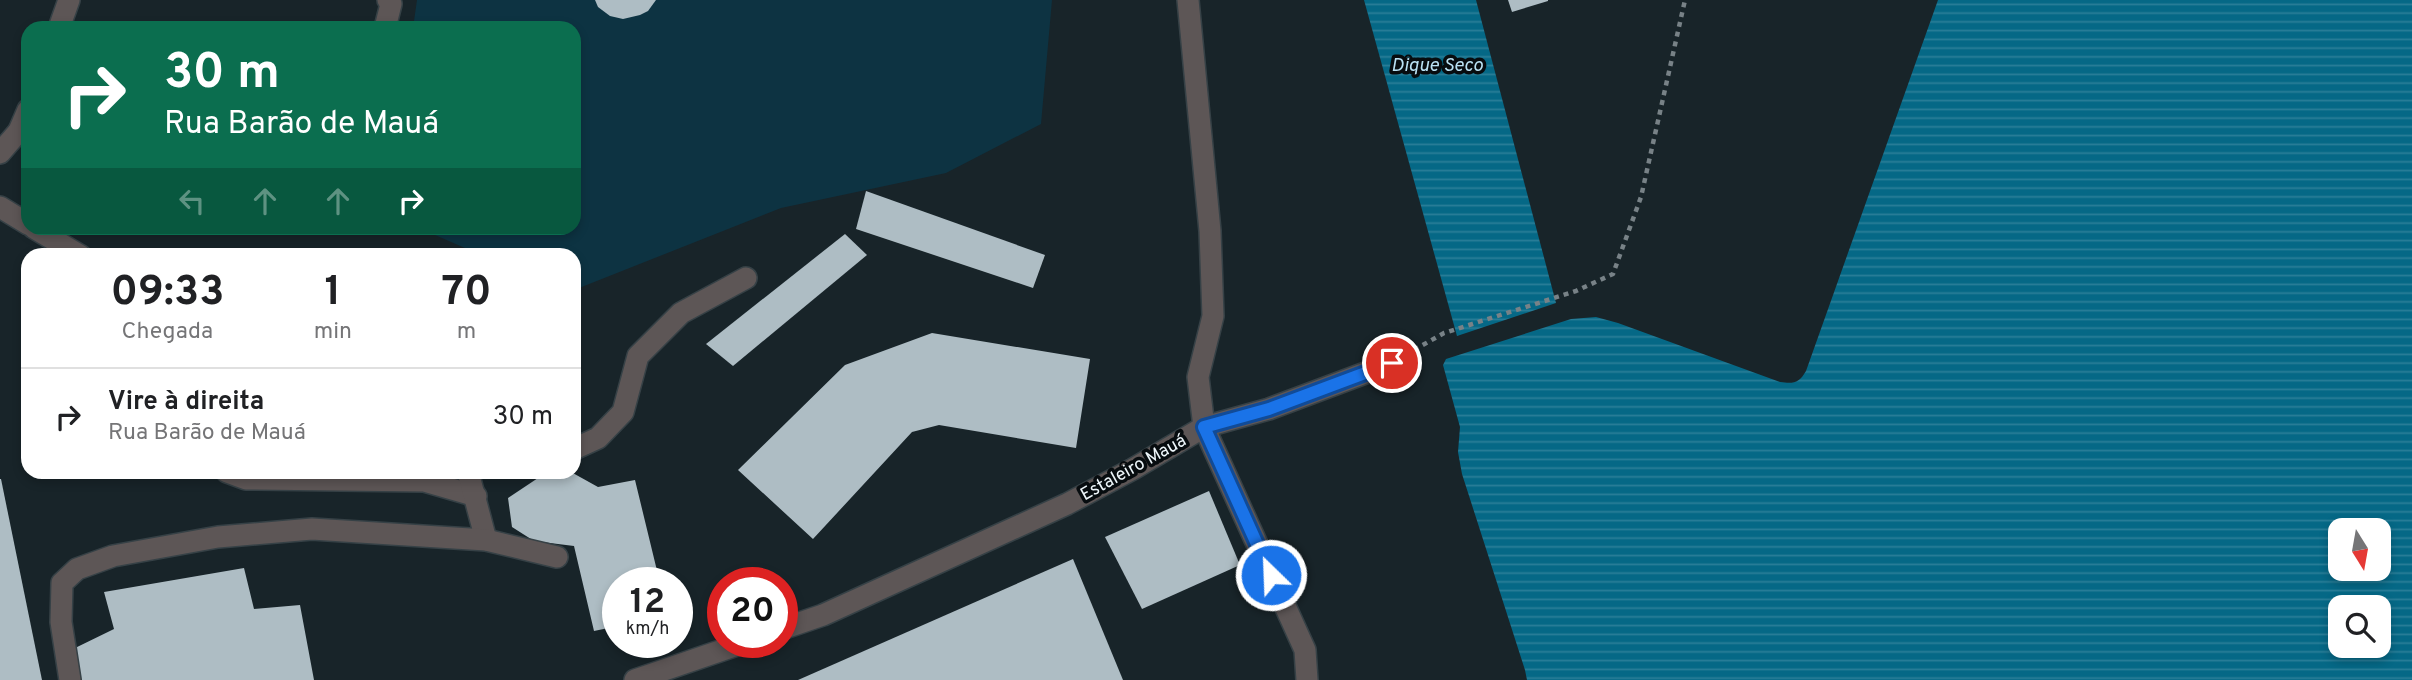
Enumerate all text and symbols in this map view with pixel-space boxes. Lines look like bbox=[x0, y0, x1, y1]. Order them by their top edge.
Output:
text: 30 m bbox=[164, 44, 280, 106]
icon: right bbox=[49, 49, 140, 140]
water label: Dique Seco bbox=[1391, 54, 1484, 78]
text: Rua Barão de Mauá bbox=[164, 105, 439, 145]
icon: left bbox=[173, 182, 211, 220]
icon: ahead bbox=[246, 182, 284, 220]
icon: ahead bbox=[319, 182, 357, 220]
icon: right bbox=[392, 182, 430, 220]
text: 09:33 bbox=[110, 267, 224, 320]
text: 1 bbox=[324, 267, 341, 320]
text: 70 bbox=[441, 267, 492, 320]
text: Chegada bbox=[122, 318, 213, 347]
text: min bbox=[314, 318, 352, 347]
text: m bbox=[457, 318, 476, 347]
pin bbox=[1362, 333, 1422, 393]
icon: arrive bbox=[1373, 344, 1411, 382]
text: Vire à direita bbox=[108, 386, 264, 419]
icon: right bbox=[49, 398, 87, 436]
text: 30 m bbox=[493, 401, 553, 434]
text: Rua Barão de Mauá bbox=[108, 419, 306, 448]
street label: Estaleiro Mauá bbox=[1077, 430, 1191, 507]
north arrow bbox=[2328, 518, 2390, 581]
map controls bbox=[2328, 518, 2391, 658]
position arrow bbox=[1234, 538, 1308, 612]
speed limit sign: 20 bbox=[707, 567, 798, 658]
text: 12 bbox=[630, 581, 665, 625]
button: search bbox=[2328, 595, 2391, 658]
text: km/h bbox=[626, 618, 669, 641]

